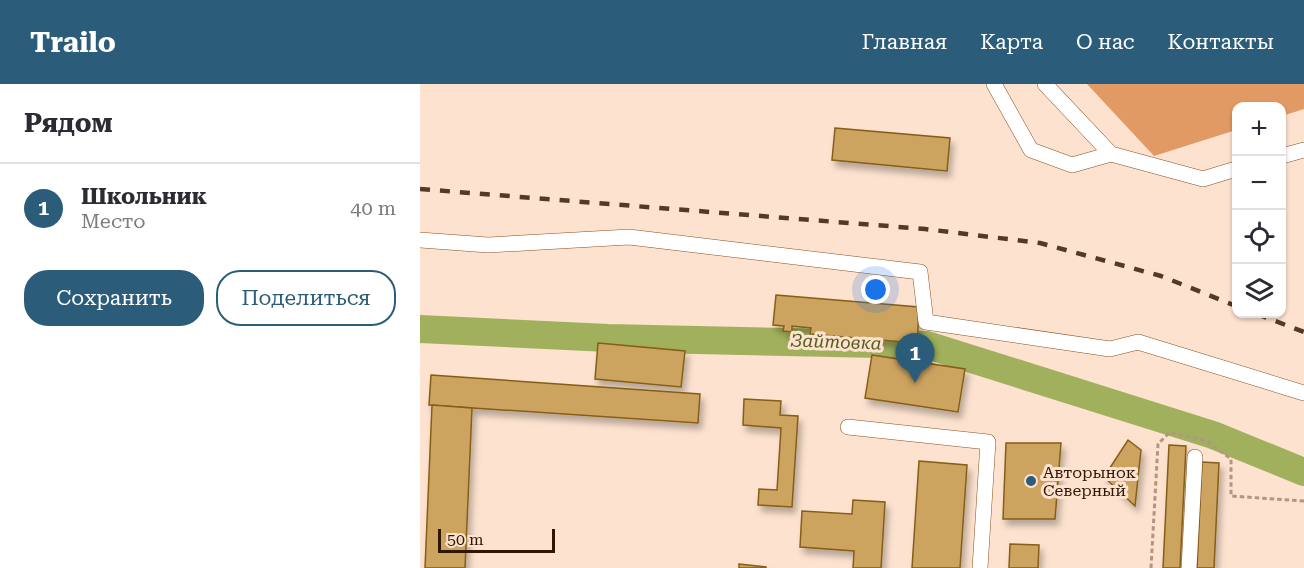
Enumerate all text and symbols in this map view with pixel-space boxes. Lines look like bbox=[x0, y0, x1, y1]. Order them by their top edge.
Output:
text: Trailo bbox=[30, 26, 116, 59]
text: Главная bbox=[862, 30, 947, 54]
text: Карта bbox=[980, 30, 1043, 54]
text: О нас bbox=[1076, 30, 1135, 54]
text: Контакты bbox=[1168, 30, 1274, 54]
map controls bbox=[1232, 102, 1286, 318]
button: + bbox=[1232, 102, 1286, 156]
text: Рядом bbox=[24, 108, 113, 138]
button: − bbox=[1232, 156, 1286, 210]
text: Школьник bbox=[81, 184, 207, 209]
text: 1 bbox=[38, 196, 49, 220]
text: 40 m bbox=[350, 196, 396, 220]
text: Место bbox=[81, 209, 146, 233]
button: locate bbox=[1232, 210, 1286, 264]
button: layers bbox=[1232, 264, 1286, 318]
button: Сохранить bbox=[24, 270, 204, 326]
button: Поделиться bbox=[216, 270, 396, 326]
your location bbox=[861, 275, 890, 304]
water label: Зайтовка bbox=[790, 329, 882, 354]
pin: 1 bbox=[896, 334, 934, 383]
place label: Авторынок Северный bbox=[1043, 463, 1136, 500]
marker: Авторынок Северный bbox=[1024, 474, 1038, 488]
scale bar bbox=[438, 526, 555, 554]
text: 50 m bbox=[447, 530, 484, 549]

